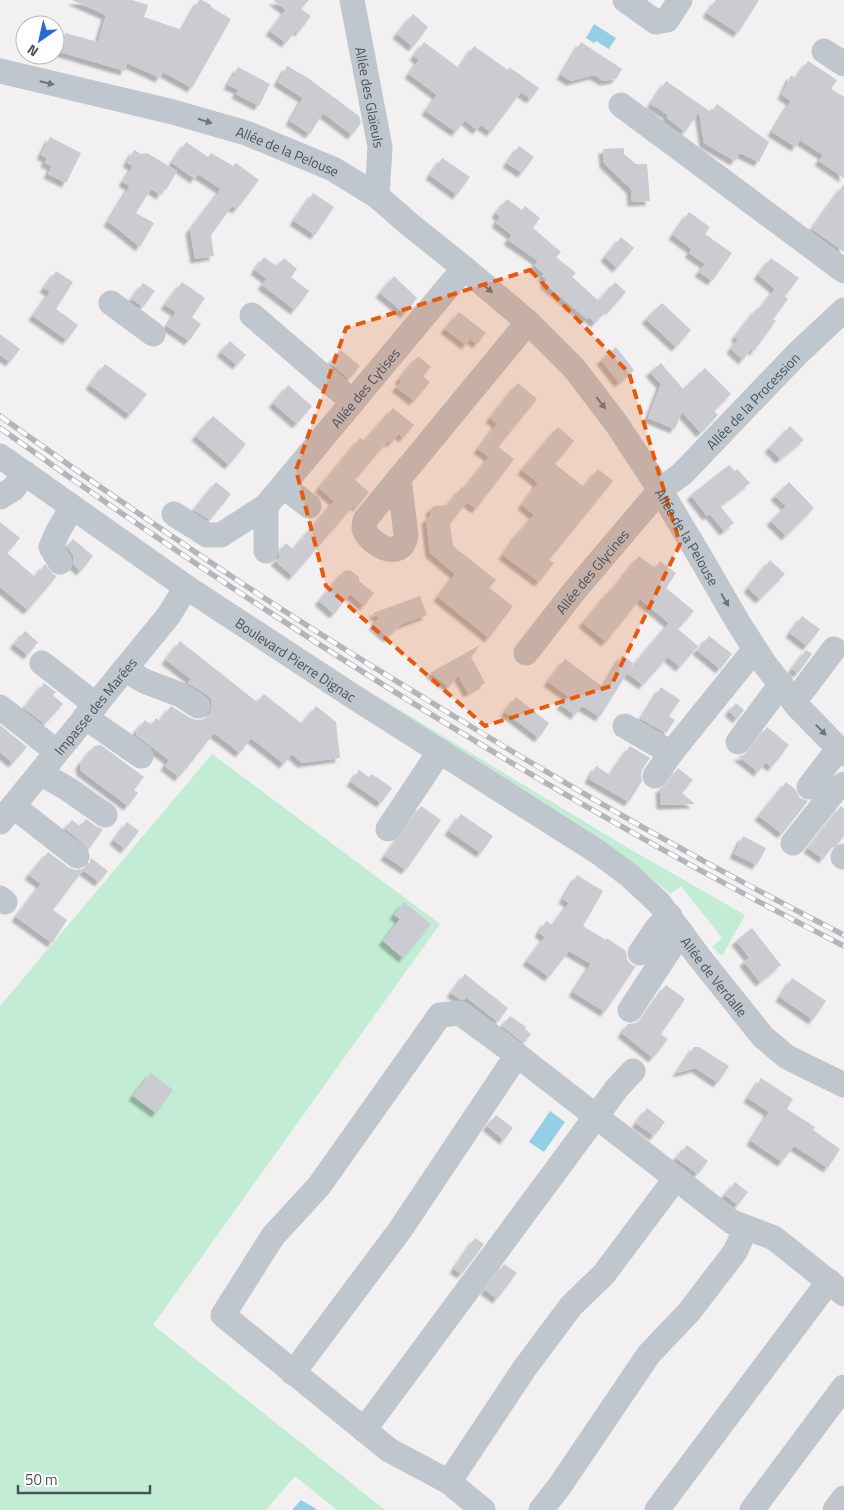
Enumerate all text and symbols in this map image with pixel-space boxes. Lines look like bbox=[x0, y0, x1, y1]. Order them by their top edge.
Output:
north arrow bbox=[15, 15, 65, 65]
text: N bbox=[23, 40, 42, 63]
street label: Allée des Glaïeuls bbox=[351, 45, 390, 150]
one-way arrow bbox=[40, 79, 55, 87]
one-way arrow bbox=[198, 118, 213, 126]
street label: Allée de la Pelouse bbox=[234, 120, 344, 181]
one-way arrow bbox=[481, 282, 493, 294]
street label: Allée des Cytises bbox=[325, 343, 404, 432]
street label: Allée de la Procession bbox=[701, 347, 804, 454]
one-way arrow bbox=[596, 396, 607, 409]
street label: Allée de la Pelouse bbox=[651, 484, 725, 589]
street label: Allée des Glycines bbox=[550, 524, 633, 618]
one-way arrow bbox=[721, 592, 729, 607]
street label: Boulevard Pierre Dignac bbox=[231, 612, 361, 706]
street label: Impasse des Marées bbox=[48, 652, 141, 759]
one-way arrow bbox=[815, 724, 827, 736]
street label: Allée de Verdalle bbox=[676, 932, 753, 1021]
scale bar bbox=[18, 1462, 150, 1494]
text: 50 m bbox=[25, 1468, 58, 1491]

